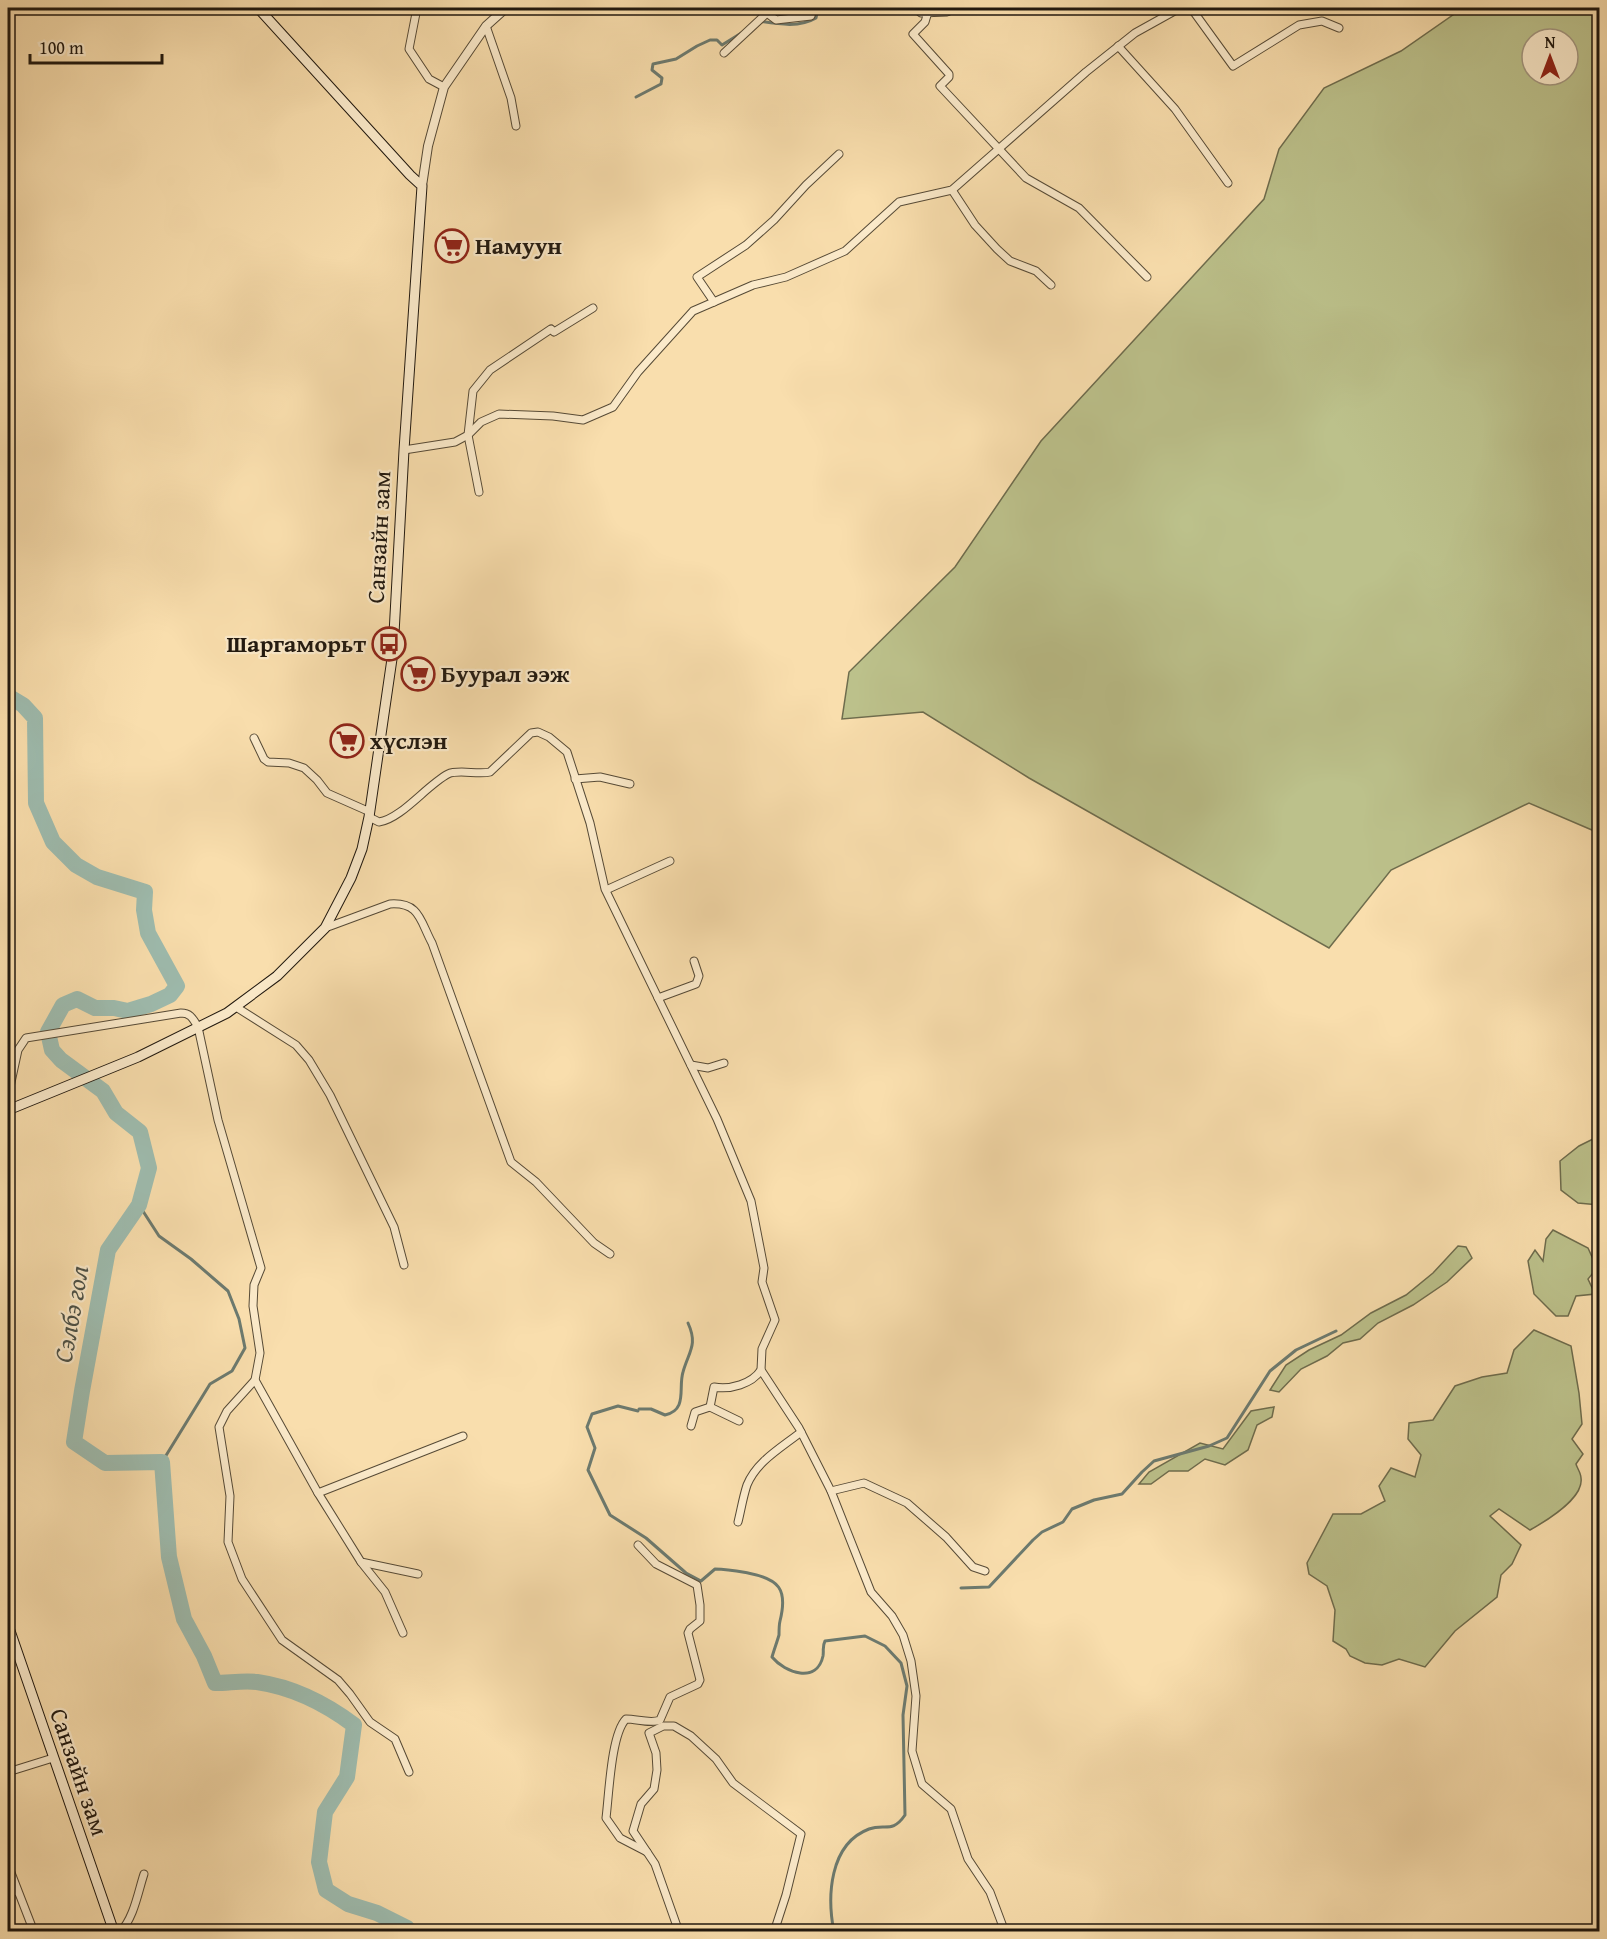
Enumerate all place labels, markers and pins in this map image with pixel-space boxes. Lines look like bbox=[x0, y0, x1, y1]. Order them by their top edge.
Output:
supermarket icon: Намуун bbox=[434, 228, 470, 264]
place label: Намуун bbox=[475, 228, 562, 263]
place label: Шаргаморьт bbox=[226, 626, 366, 661]
bus stop icon: Шаргаморьт bbox=[371, 626, 407, 662]
supermarket icon: Буурал ээж bbox=[400, 656, 436, 692]
place label: Буурал ээж bbox=[441, 656, 570, 691]
supermarket icon: хүслэн bbox=[329, 723, 365, 759]
place label: хүслэн bbox=[370, 723, 448, 758]

